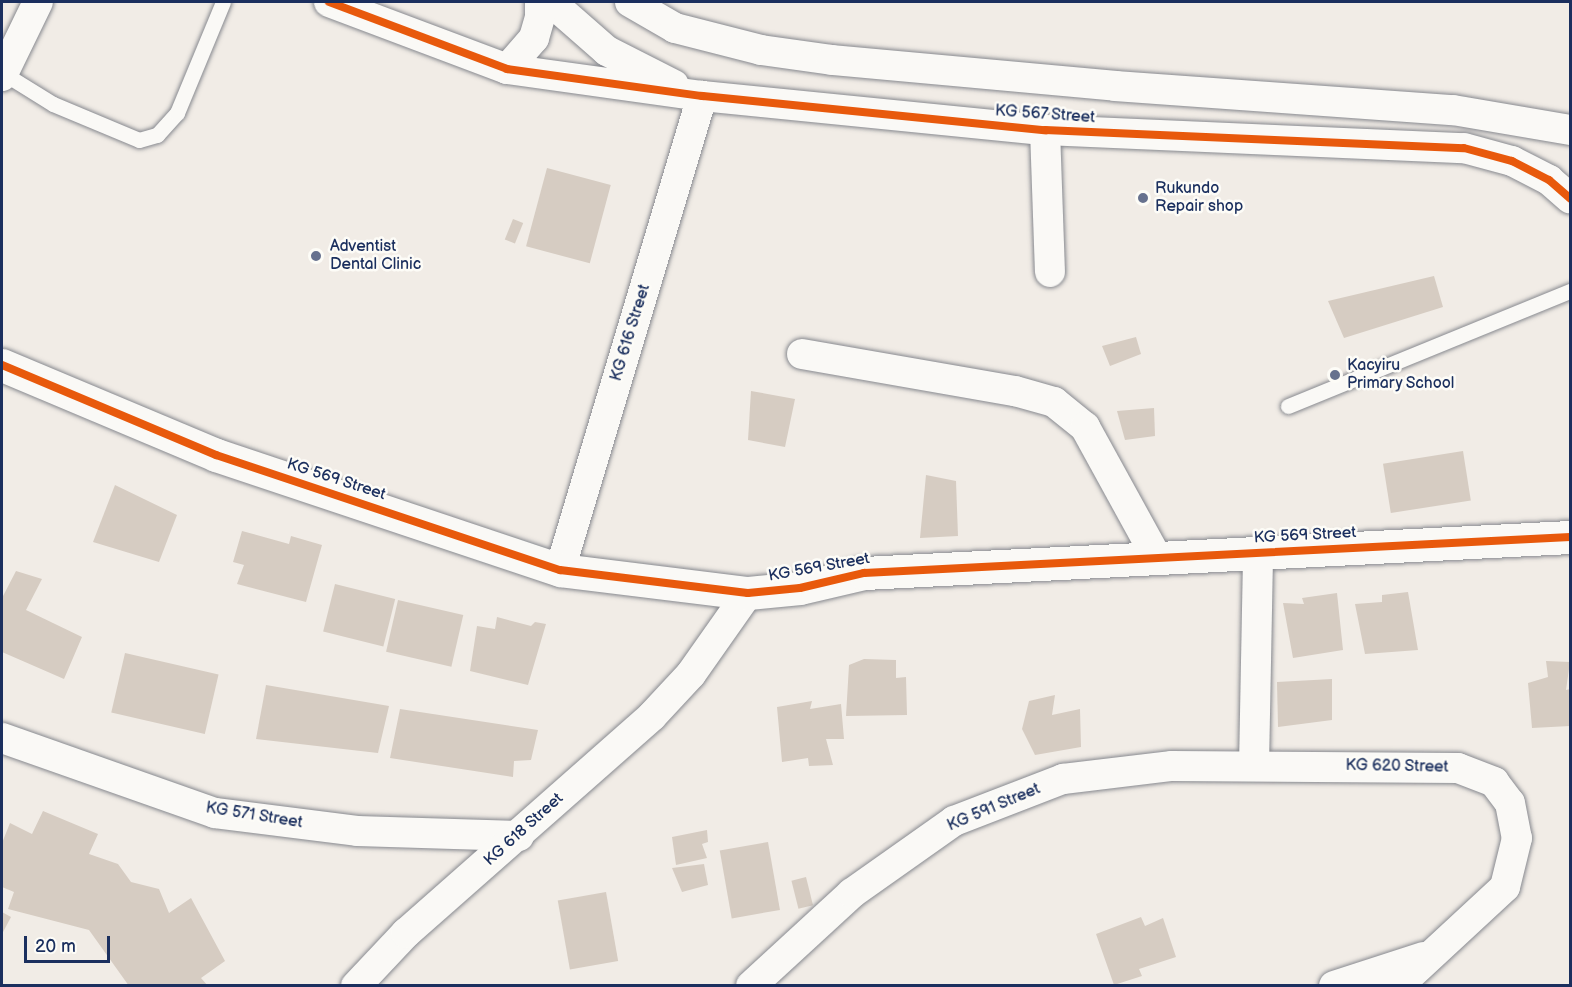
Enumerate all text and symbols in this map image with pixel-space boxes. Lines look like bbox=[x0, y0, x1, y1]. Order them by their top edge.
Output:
street label: KG 567 Street bbox=[994, 102, 1096, 128]
place label: Rukundo Repair shop bbox=[1155, 179, 1243, 217]
marker: Rukundo Repair shop bbox=[1136, 191, 1150, 205]
place label: Adventist Dental Clinic bbox=[330, 237, 421, 275]
marker: Adventist Dental Clinic bbox=[307, 247, 325, 265]
street label: KG 616 Street bbox=[607, 282, 655, 384]
place label: Kacyiru Primary School bbox=[1347, 356, 1456, 394]
marker: Kacyiru Primary School bbox=[1328, 368, 1342, 382]
street label: KG 569 Street bbox=[284, 455, 388, 505]
street label: KG 569 Street bbox=[1253, 524, 1357, 548]
street label: KG 569 Street bbox=[767, 550, 871, 586]
street label: KG 620 Street bbox=[1345, 756, 1449, 778]
street label: KG 591 Street bbox=[945, 780, 1043, 836]
street label: KG 618 Street bbox=[480, 789, 568, 871]
street label: KG 571 Street bbox=[204, 799, 304, 833]
scale bar bbox=[27, 924, 112, 962]
text: 20 m bbox=[35, 936, 76, 957]

